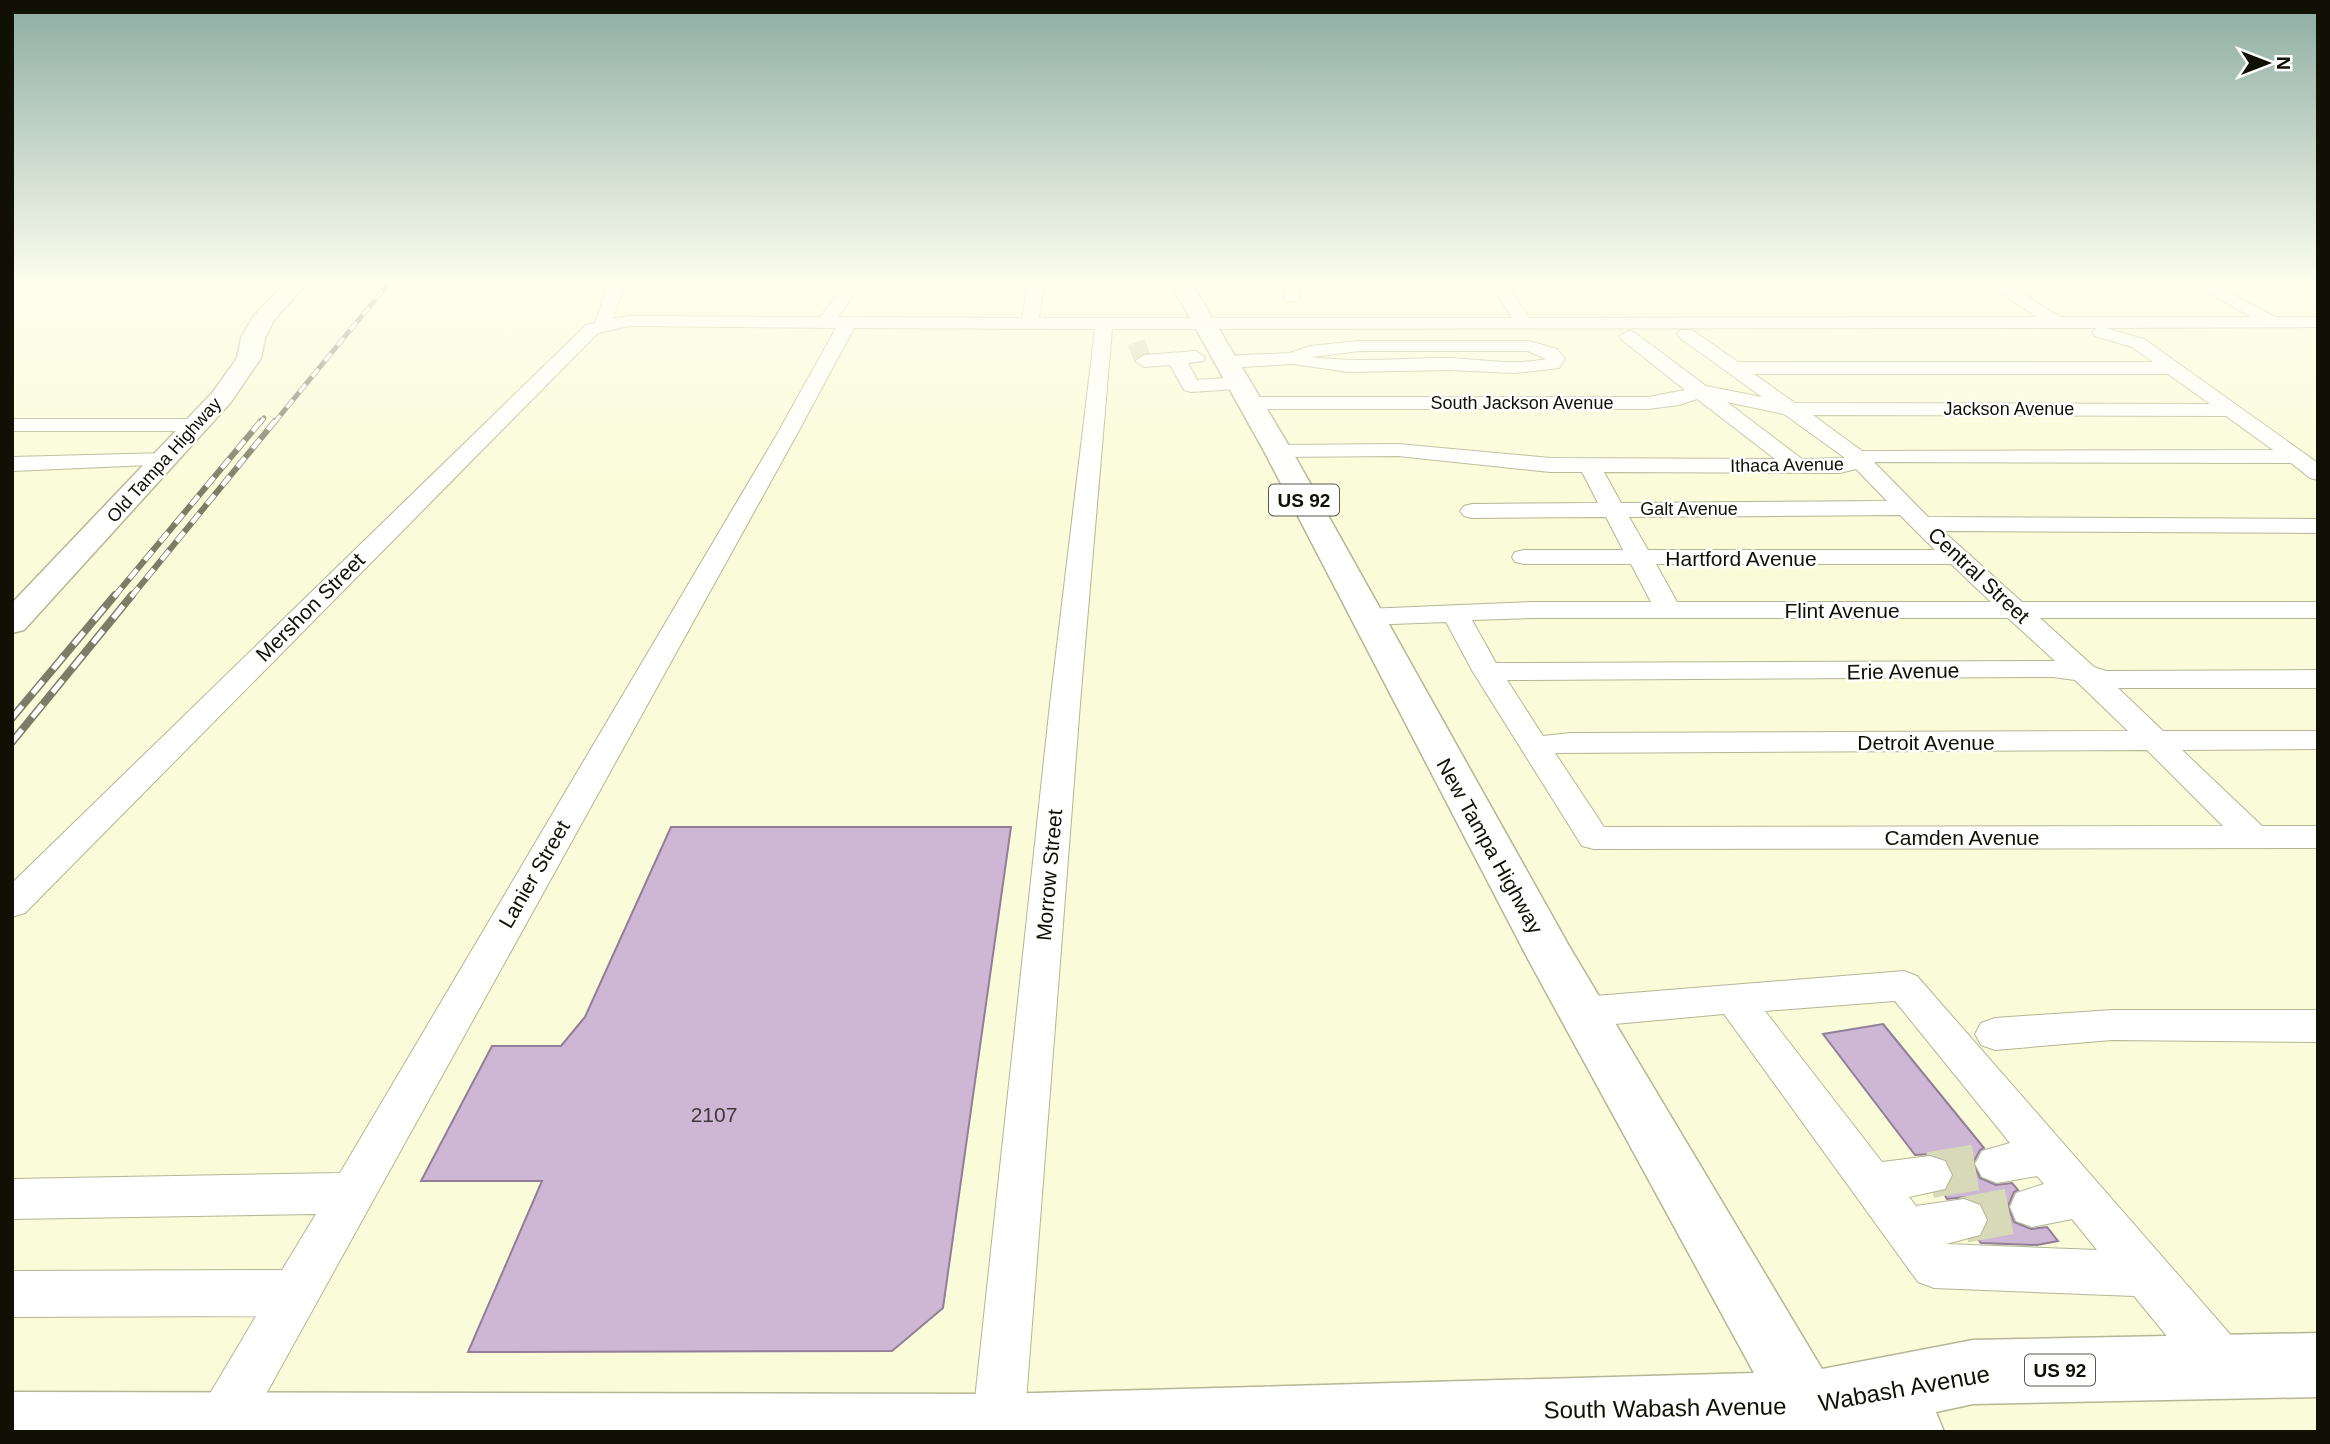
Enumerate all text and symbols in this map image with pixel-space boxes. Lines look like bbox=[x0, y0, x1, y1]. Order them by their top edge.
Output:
north arrow bbox=[2232, 28, 2302, 98]
text: N bbox=[2273, 56, 2294, 70]
street label: South Jackson Avenue bbox=[1431, 393, 1613, 413]
street label: Old Tampa Highway bbox=[103, 394, 225, 526]
street label: Jackson Avenue bbox=[1944, 399, 2074, 419]
street label: Ithaca Avenue bbox=[1730, 454, 1844, 476]
road number: US 92 bbox=[1269, 485, 1339, 516]
street label: Galt Avenue bbox=[1640, 499, 1738, 519]
street label: Central Street bbox=[1924, 522, 2034, 628]
street label: Hartford Avenue bbox=[1665, 547, 1817, 570]
street label: Mershon Street bbox=[251, 548, 369, 666]
street label: Flint Avenue bbox=[1784, 599, 1900, 622]
street label: Erie Avenue bbox=[1846, 659, 1960, 683]
street label: Detroit Avenue bbox=[1857, 731, 1995, 754]
street label: New Tampa Highway bbox=[1432, 754, 1548, 938]
street label: Morrow Street bbox=[1032, 808, 1066, 942]
street label: Lanier Street bbox=[494, 816, 574, 932]
street label: Camden Avenue bbox=[1885, 826, 2039, 849]
house number: 2107 bbox=[691, 1103, 737, 1126]
road number: US 92 bbox=[2025, 1354, 2095, 1386]
street label: Wabash Avenue bbox=[1816, 1360, 1992, 1416]
street label: South Wabash Avenue bbox=[1543, 1392, 1787, 1424]

